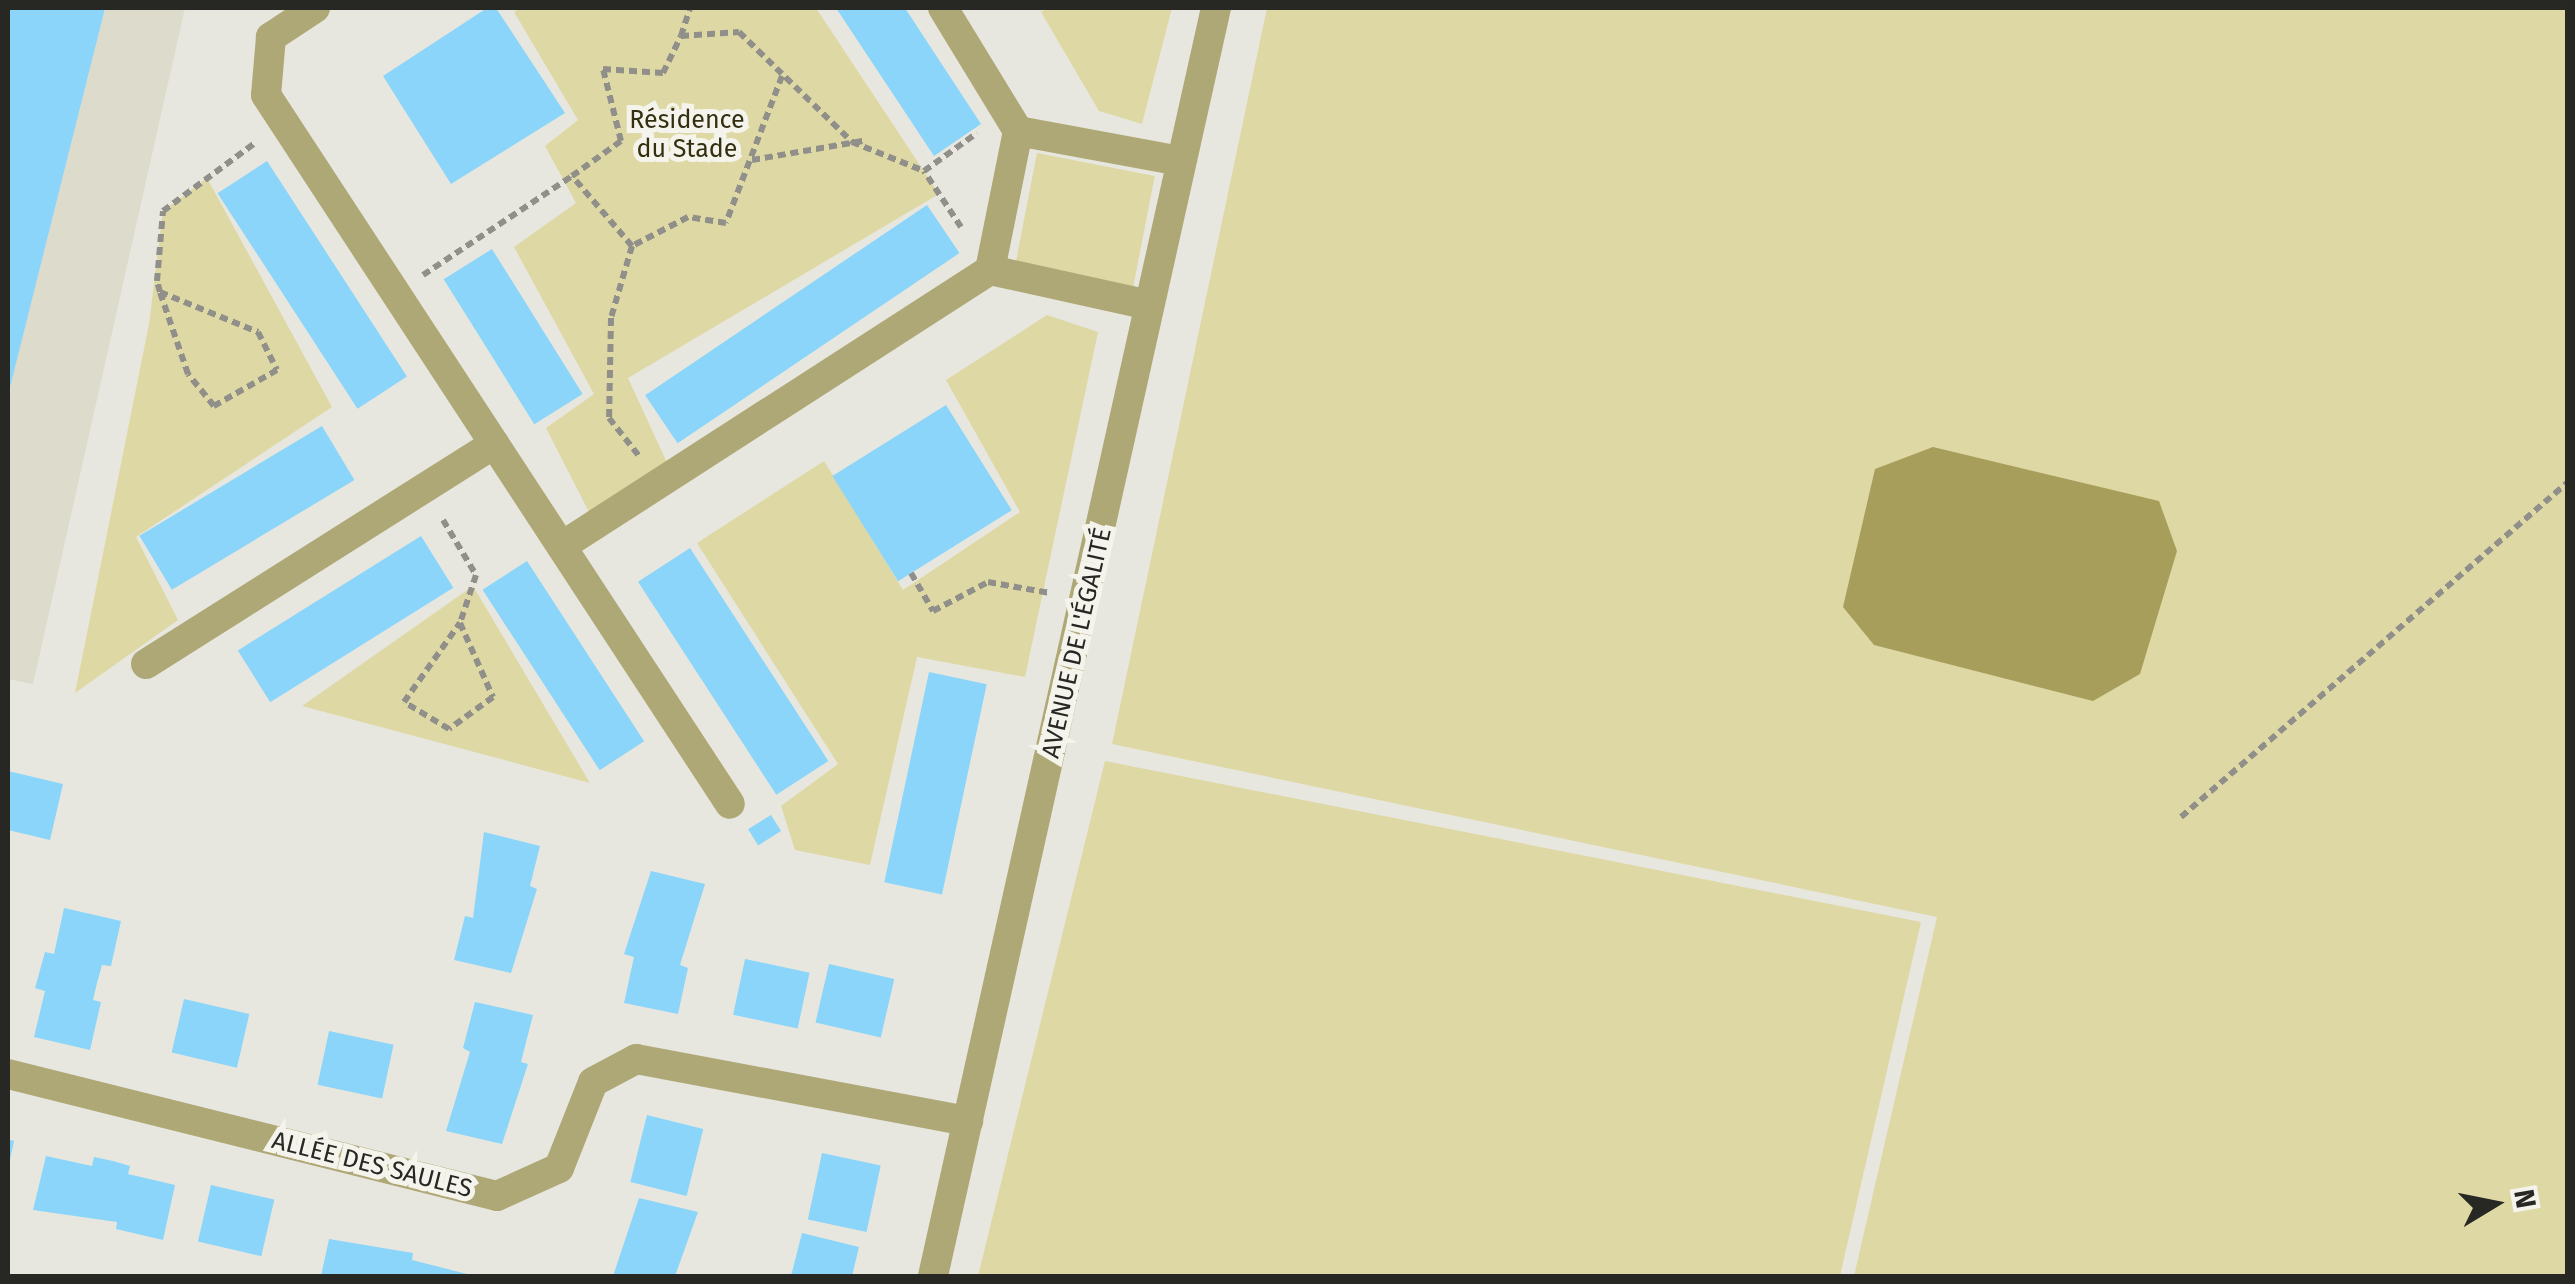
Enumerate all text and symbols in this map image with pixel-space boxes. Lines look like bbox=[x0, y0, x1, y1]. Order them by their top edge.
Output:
park label: Résidence du Stade bbox=[629, 106, 745, 165]
street label: AVENUE DE L'ÉGALITÉ bbox=[1036, 525, 1118, 761]
street label: ALLÉE DES SAULES bbox=[269, 1126, 475, 1204]
north arrow bbox=[2445, 1154, 2545, 1254]
text: N bbox=[2507, 1187, 2543, 1211]

